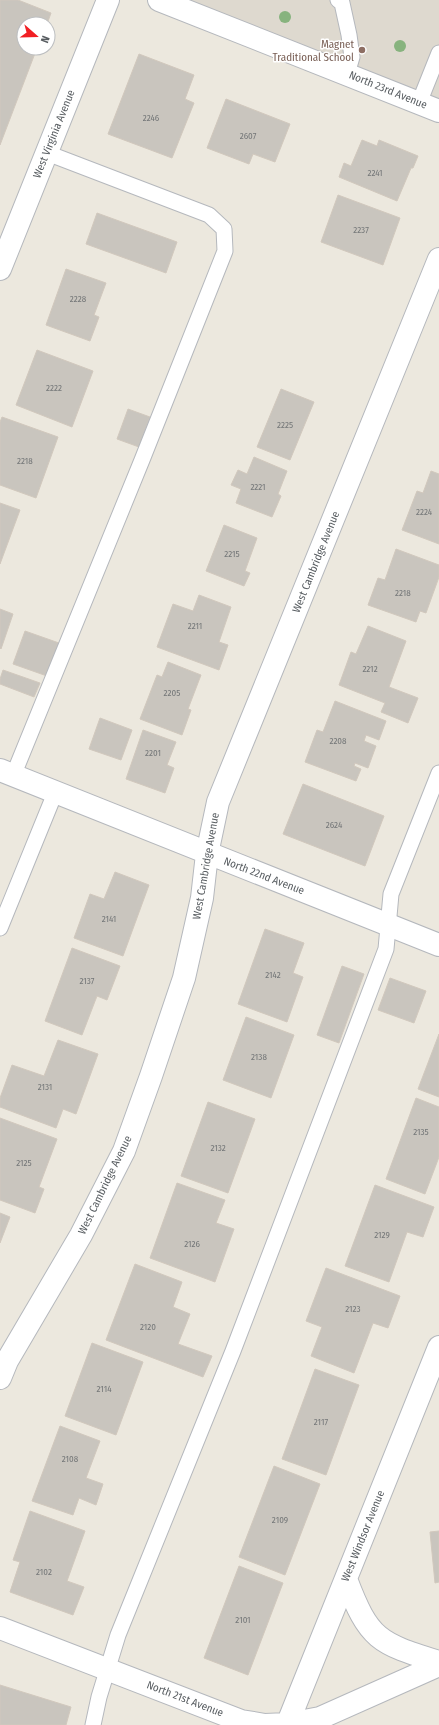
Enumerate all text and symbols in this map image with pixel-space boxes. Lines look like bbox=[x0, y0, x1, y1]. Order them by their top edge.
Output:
north arrow bbox=[16, 16, 56, 56]
text: N bbox=[38, 34, 52, 45]
place label: Magnet Traditional School bbox=[273, 38, 354, 64]
marker: Magnet Traditional School bbox=[357, 45, 367, 55]
street label: North 23rd Avenue bbox=[347, 68, 429, 112]
street label: West Virginia Avenue bbox=[30, 88, 78, 180]
house number: 2246 bbox=[143, 113, 160, 123]
house number: 2607 bbox=[240, 131, 257, 141]
house number: 2241 bbox=[367, 168, 383, 178]
house number: 2237 bbox=[353, 225, 369, 235]
house number: 2228 bbox=[70, 294, 87, 304]
house number: 2222 bbox=[46, 383, 62, 393]
house number: 2225 bbox=[277, 420, 293, 430]
house number: 2218 bbox=[17, 456, 33, 466]
house number: 2221 bbox=[250, 482, 266, 492]
house number: 2224 bbox=[416, 507, 433, 517]
street label: West Cambridge Avenue bbox=[290, 509, 342, 615]
house number: 2215 bbox=[224, 549, 240, 559]
house number: 2218 bbox=[395, 588, 411, 598]
house number: 2211 bbox=[188, 621, 202, 631]
house number: 2212 bbox=[362, 664, 378, 674]
house number: 2205 bbox=[164, 688, 180, 698]
house number: 2208 bbox=[329, 736, 347, 746]
house number: 2201 bbox=[145, 748, 161, 758]
street label: West Cambridge Avenue bbox=[190, 812, 222, 920]
house number: 2624 bbox=[326, 820, 343, 830]
street label: North 22nd Avenue bbox=[222, 855, 306, 897]
house number: 2141 bbox=[102, 914, 116, 924]
house number: 2142 bbox=[265, 970, 281, 980]
house number: 2137 bbox=[80, 976, 95, 986]
house number: 2138 bbox=[251, 1052, 267, 1062]
house number: 2131 bbox=[38, 1082, 52, 1092]
house number: 2135 bbox=[413, 1127, 429, 1137]
street label: West Cambridge Avenue bbox=[75, 1134, 135, 1236]
house number: 2132 bbox=[210, 1143, 226, 1153]
house number: 2125 bbox=[16, 1158, 32, 1168]
house number: 2129 bbox=[374, 1230, 390, 1240]
house number: 2126 bbox=[184, 1239, 200, 1249]
house number: 2123 bbox=[345, 1304, 361, 1314]
house number: 2120 bbox=[140, 1322, 156, 1332]
house number: 2114 bbox=[96, 1384, 112, 1394]
house number: 2117 bbox=[314, 1417, 329, 1427]
house number: 2108 bbox=[62, 1454, 79, 1464]
street label: West Windsor Avenue bbox=[339, 1489, 387, 1583]
house number: 2109 bbox=[272, 1515, 288, 1525]
house number: 2102 bbox=[36, 1567, 52, 1577]
house number: 2101 bbox=[235, 1615, 251, 1625]
street label: North 21st Avenue bbox=[145, 1678, 225, 1720]

